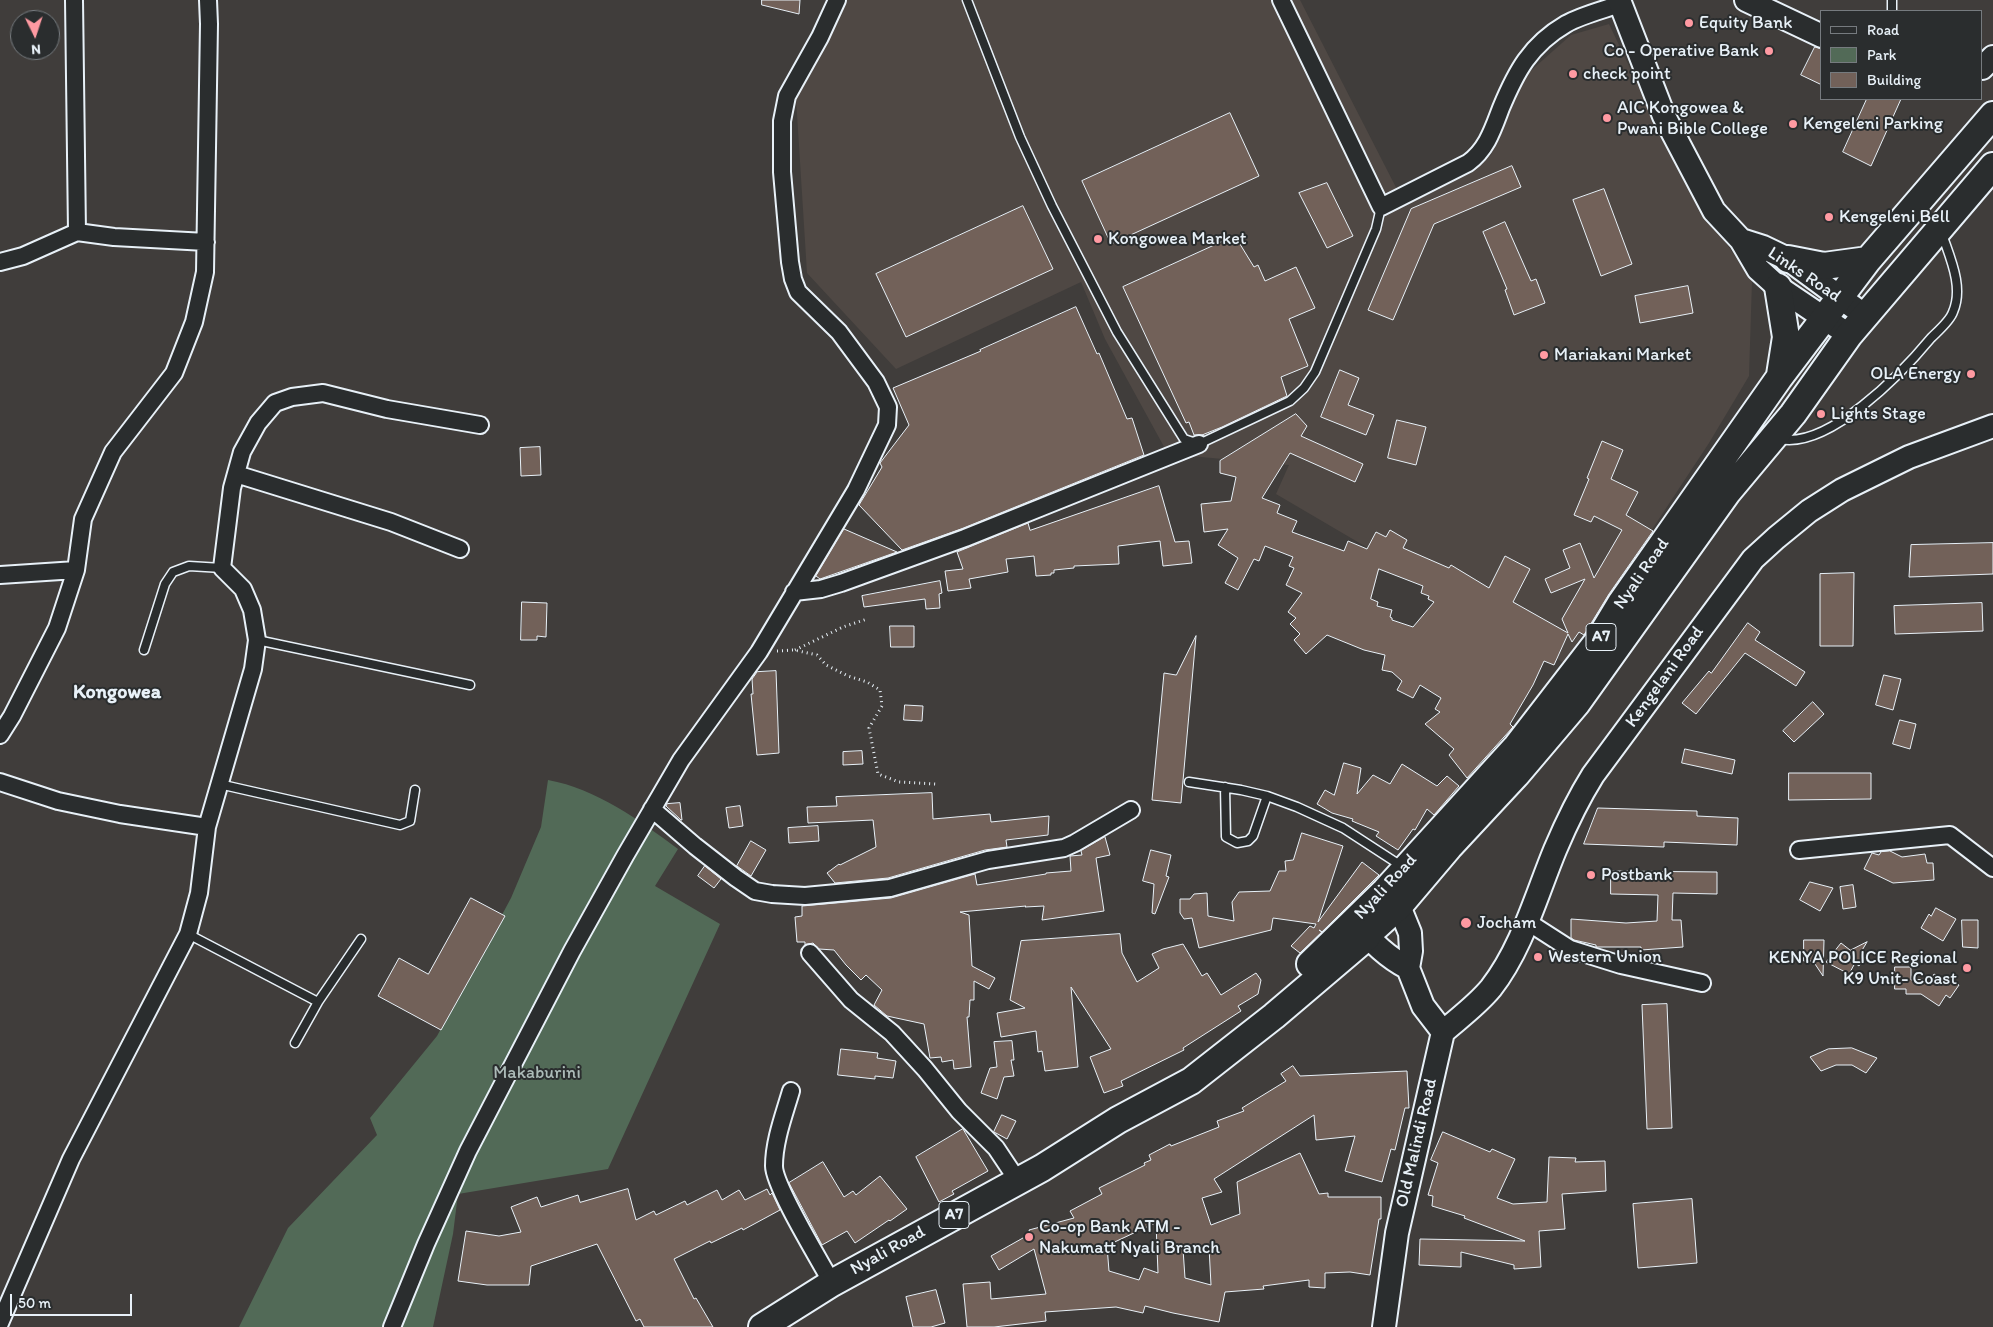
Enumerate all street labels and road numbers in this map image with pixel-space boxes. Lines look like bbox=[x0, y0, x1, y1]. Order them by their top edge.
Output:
street label: Links Road bbox=[1763, 243, 1845, 307]
street label: Nyali Road bbox=[1610, 534, 1674, 614]
street label: Kengelani Road bbox=[1621, 622, 1709, 732]
road number: A7 bbox=[1586, 624, 1616, 650]
street label: Nyali Road bbox=[1350, 850, 1422, 924]
street label: Old Malindi Road bbox=[1392, 1076, 1442, 1210]
road number: A7 bbox=[939, 1202, 969, 1228]
street label: Nyali Road bbox=[847, 1222, 929, 1280]

